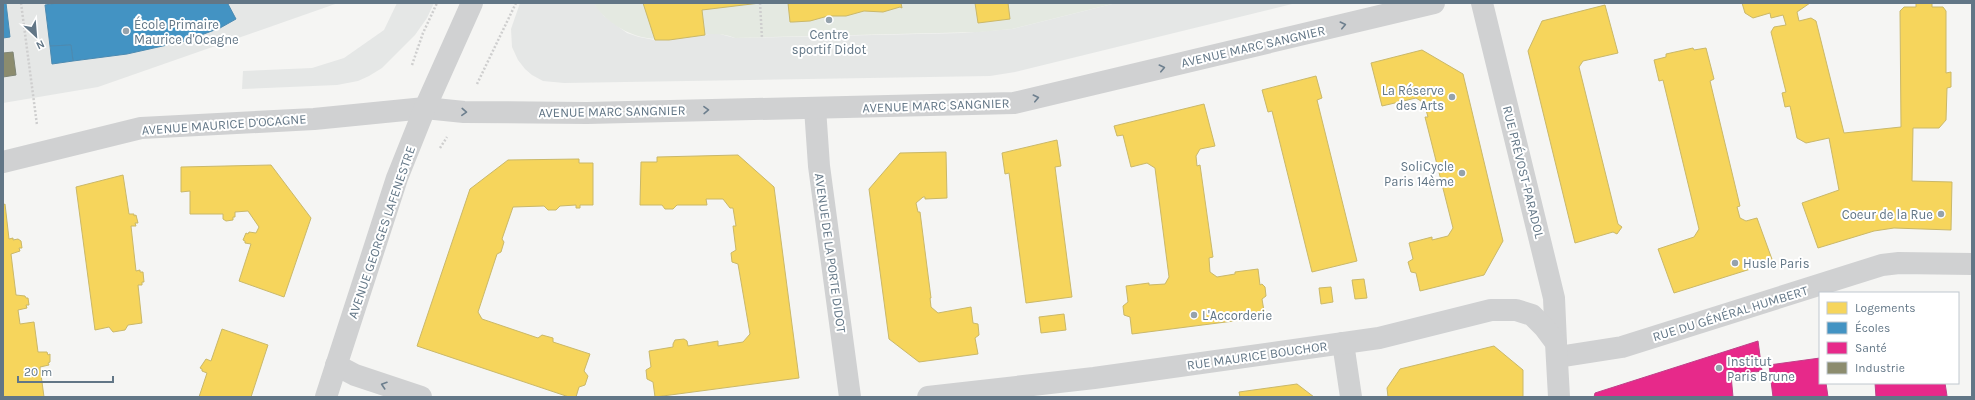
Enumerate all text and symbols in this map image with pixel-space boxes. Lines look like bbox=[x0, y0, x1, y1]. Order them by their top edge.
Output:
place label: École Primaire Maurice d'Ocagne bbox=[134, 15, 239, 47]
marker: Centre sportif Didot bbox=[824, 15, 834, 25]
north arrow bbox=[16, 16, 56, 56]
one-way arrow bbox=[1340, 21, 1346, 29]
street label: AVENUE MARC SANGNIER bbox=[1180, 23, 1327, 70]
marker: École Primaire Maurice d'Ocagne bbox=[121, 26, 131, 36]
place label: Centre sportif Didot bbox=[792, 27, 866, 57]
text: N bbox=[34, 37, 47, 52]
one-way arrow bbox=[1159, 64, 1165, 72]
place label: La Réserve des Arts bbox=[1382, 83, 1444, 113]
marker: La Réserve des Arts bbox=[1447, 92, 1457, 102]
one-way arrow bbox=[1032, 94, 1039, 102]
street label: AVENUE MARC SANGNIER bbox=[862, 95, 1010, 116]
street label: AVENUE MARC SANGNIER bbox=[538, 103, 686, 120]
street label: RUE PRÉVOST-PARADOL bbox=[1500, 104, 1549, 240]
one-way arrow bbox=[703, 106, 709, 114]
one-way arrow bbox=[461, 107, 467, 116]
street label: AVENUE MAURICE D'OCAGNE bbox=[141, 111, 307, 138]
street label: AVENUE GEORGES LAFENESTRE bbox=[345, 144, 418, 320]
place label: SoliCycle Paris 14ème bbox=[1384, 159, 1454, 189]
marker: SoliCycle Paris 14ème bbox=[1457, 168, 1467, 178]
street label: AVENUE DE LA PORTE DIDOT bbox=[812, 172, 849, 334]
place label: Coeur de la Rue bbox=[1842, 207, 1933, 222]
marker: Coeur de la Rue bbox=[1936, 209, 1946, 219]
place label: Husle Paris bbox=[1743, 256, 1810, 271]
marker: Husle Paris bbox=[1730, 258, 1740, 268]
street label: RUE DU GÉNÉRAL HUMBERT bbox=[1650, 281, 1810, 344]
legend bbox=[1819, 292, 1959, 384]
text: Logements bbox=[1855, 301, 1916, 315]
place label: L'Accorderie bbox=[1202, 308, 1272, 323]
marker: L'Accorderie bbox=[1189, 310, 1199, 320]
text: Écoles bbox=[1855, 320, 1890, 335]
street label: RUE MAURICE BOUCHOR bbox=[1186, 338, 1328, 373]
text: Santé bbox=[1855, 341, 1887, 355]
place label: Institut Paris Brune bbox=[1727, 354, 1795, 384]
scale bar bbox=[18, 358, 113, 384]
text: Industrie bbox=[1855, 361, 1905, 375]
marker: Institut Paris Brune bbox=[1714, 363, 1724, 373]
text: 20 m bbox=[24, 365, 52, 379]
one-way arrow bbox=[381, 381, 388, 390]

